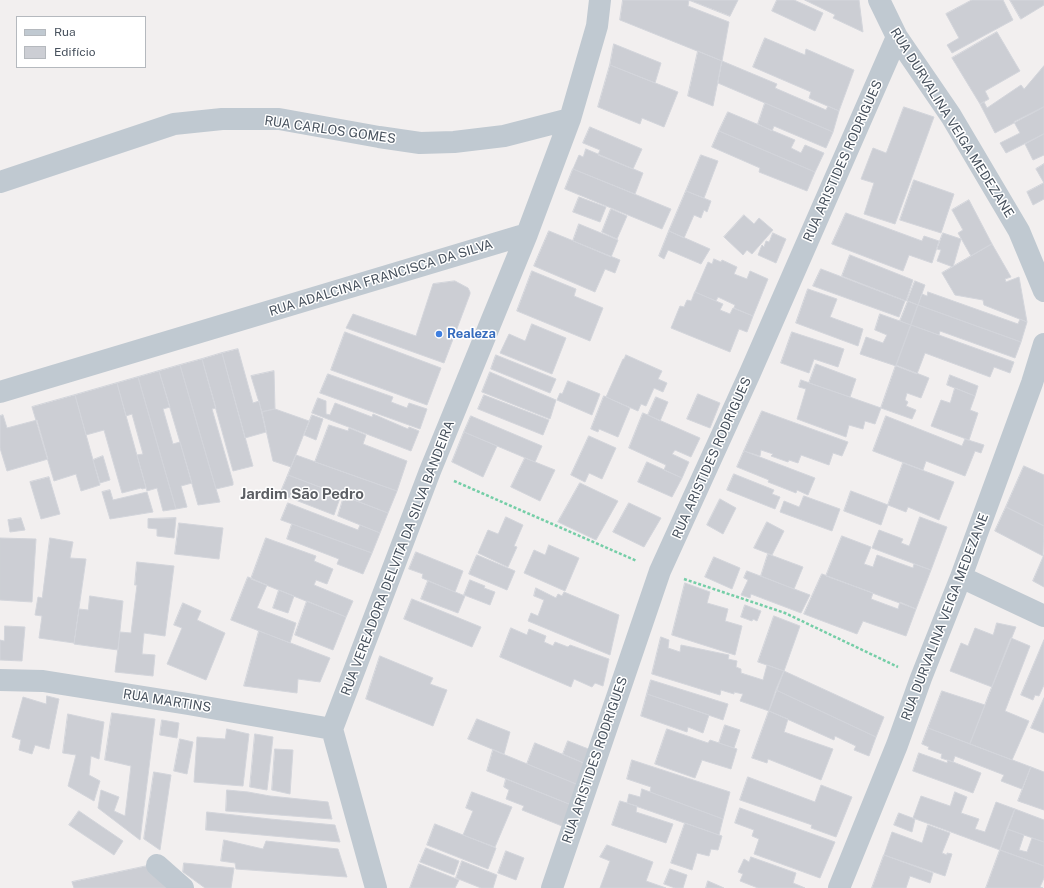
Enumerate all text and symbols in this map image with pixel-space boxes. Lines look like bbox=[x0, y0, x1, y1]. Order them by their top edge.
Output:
legend bbox=[16, 16, 146, 68]
text: Rua bbox=[54, 25, 76, 39]
street label: RUA DURVALINA VEIGA MEDEZANE bbox=[887, 25, 1017, 221]
text: Edifício bbox=[54, 45, 95, 59]
street label: RUA ARISTIDES RODRIGUES bbox=[800, 78, 886, 244]
street label: RUA CARLOS GOMES bbox=[263, 113, 397, 147]
street label: RUA ADALCINA FRANCISCA DA SILVA bbox=[267, 236, 495, 320]
place label: Realeza bbox=[447, 326, 496, 342]
marker: Realeza bbox=[434, 329, 444, 339]
street label: RUA ARISTIDES RODRIGUES bbox=[669, 375, 755, 541]
street label: RUA VEREADORA DELVITA DA SILVA BANDEIRA bbox=[338, 418, 458, 698]
district label: Jardim São Pedro bbox=[240, 485, 364, 503]
street label: RUA DURVALINA VEIGA MEDEZANE bbox=[898, 511, 992, 723]
street label: RUA ARISTIDES RODRIGUES bbox=[559, 675, 631, 845]
street label: RUA MARTINS bbox=[122, 686, 212, 716]

